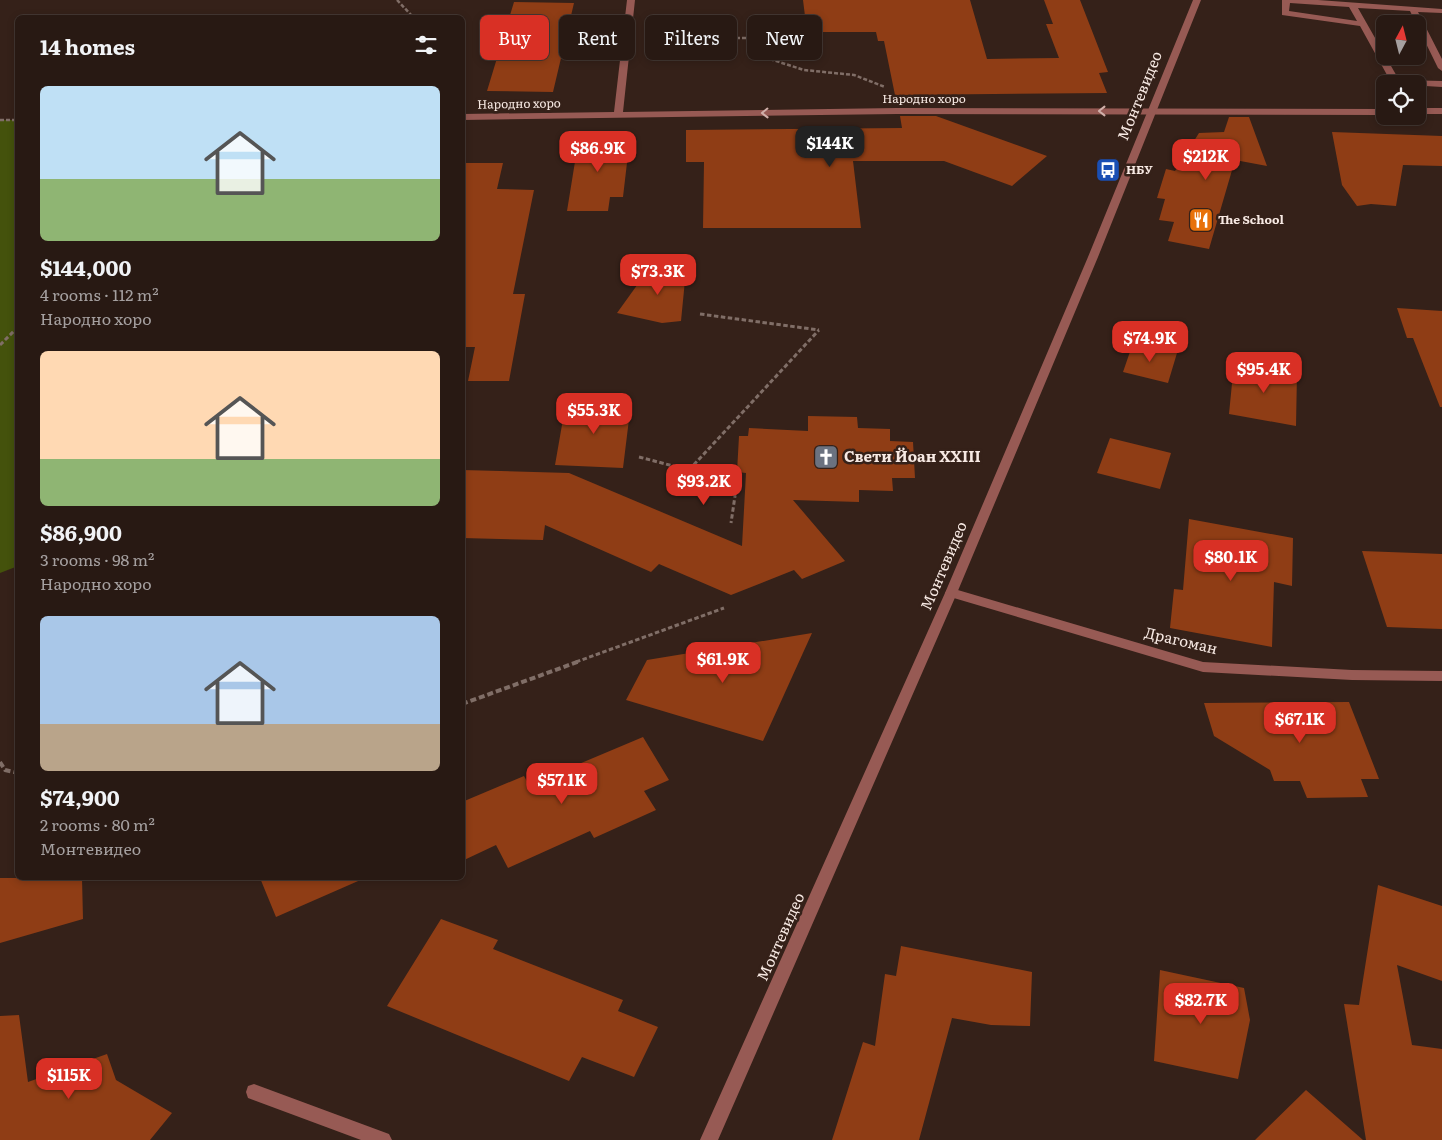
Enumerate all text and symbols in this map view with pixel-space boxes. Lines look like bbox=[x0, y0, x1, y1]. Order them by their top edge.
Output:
chip: Buy bbox=[480, 15, 549, 60]
chip: Rent bbox=[559, 15, 635, 60]
chip: Filters bbox=[645, 15, 737, 60]
chip: New bbox=[747, 15, 822, 60]
north arrow bbox=[1376, 15, 1426, 65]
map controls bbox=[1376, 15, 1426, 125]
text: 14 homes bbox=[40, 30, 135, 61]
icon: filters bbox=[412, 31, 440, 59]
street label: Монтевидео bbox=[1110, 47, 1167, 144]
button: locate bbox=[1376, 75, 1426, 125]
street label: Народно хоро bbox=[882, 89, 966, 107]
street label: Народно хоро bbox=[477, 93, 561, 113]
one-way arrow bbox=[1098, 106, 1106, 116]
one-way arrow bbox=[761, 108, 768, 118]
icon: home bbox=[195, 118, 285, 208]
pin: $144K bbox=[795, 126, 865, 168]
pin: $86.9K bbox=[557, 130, 639, 173]
text: $144K bbox=[806, 130, 854, 154]
text: $86.9K bbox=[570, 135, 626, 159]
pin: $212K bbox=[1171, 138, 1241, 181]
text: $212K bbox=[1183, 143, 1229, 167]
bus stop icon: НБУ bbox=[1095, 157, 1121, 183]
place label: НБУ bbox=[1126, 160, 1153, 178]
restaurant icon: The School bbox=[1188, 207, 1214, 233]
place label: The School bbox=[1218, 210, 1284, 228]
text: $144,000 bbox=[40, 251, 131, 282]
pin: $73.3K bbox=[617, 254, 699, 296]
text: $73.3K bbox=[631, 258, 685, 282]
text: 4 rooms · 112 m² bbox=[40, 282, 159, 306]
text: Народно хоро bbox=[40, 306, 152, 330]
pin: $74.9K bbox=[1109, 320, 1191, 363]
text: $74.9K bbox=[1123, 325, 1177, 349]
pin: $95.4K bbox=[1223, 352, 1305, 394]
text: $95.4K bbox=[1237, 356, 1291, 380]
icon: home bbox=[195, 383, 285, 473]
pin: $55.3K bbox=[553, 392, 635, 435]
text: $55.3K bbox=[567, 397, 621, 421]
church icon: Свети Йоан XXIII bbox=[813, 444, 839, 470]
place label: Свети Йоан XXIII bbox=[844, 444, 981, 467]
pin: $93.2K bbox=[663, 464, 745, 506]
text: $93.2K bbox=[677, 468, 731, 492]
text: $86,900 bbox=[40, 516, 122, 547]
street label: Монтевидео bbox=[914, 517, 972, 614]
pin: $80.1K bbox=[1190, 540, 1272, 582]
text: $80.1K bbox=[1204, 544, 1258, 568]
text: 3 rooms · 98 m² bbox=[40, 547, 154, 571]
text: Народно хоро bbox=[40, 571, 152, 595]
street label: Драгоман bbox=[1143, 620, 1220, 659]
pin: $61.9K bbox=[682, 642, 764, 684]
text: $61.9K bbox=[697, 646, 749, 670]
icon: home bbox=[195, 648, 285, 738]
pin: $67.1K bbox=[1259, 702, 1341, 744]
text: $67.1K bbox=[1275, 706, 1325, 730]
pin: $57.1K bbox=[521, 762, 603, 805]
text: $57.1K bbox=[537, 767, 587, 791]
text: $74,900 bbox=[40, 781, 120, 812]
text: 2 rooms · 80 m² bbox=[40, 812, 155, 836]
text: Монтевидео bbox=[40, 836, 141, 860]
street label: Монтевидео bbox=[750, 888, 809, 984]
pin: $82.7K bbox=[1160, 982, 1242, 1025]
text: $82.7K bbox=[1175, 987, 1227, 1011]
pin: $115K bbox=[34, 1058, 104, 1100]
text: $115K bbox=[47, 1062, 91, 1086]

